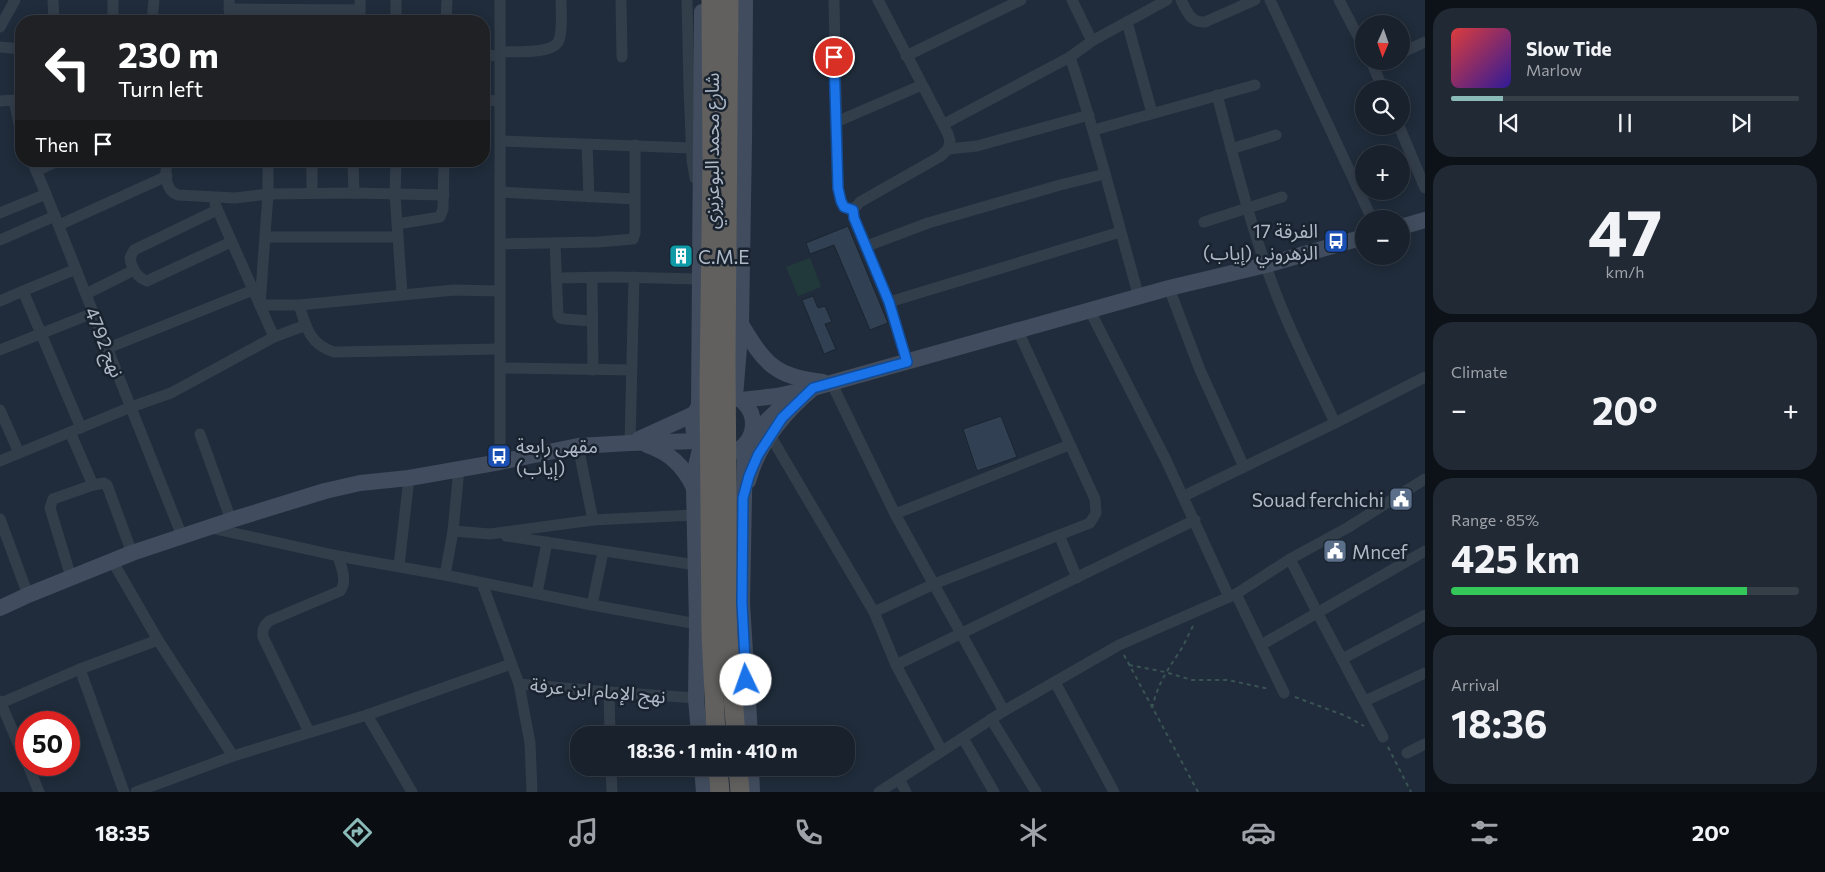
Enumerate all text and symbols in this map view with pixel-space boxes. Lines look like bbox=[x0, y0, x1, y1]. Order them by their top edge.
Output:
north arrow bbox=[1355, 15, 1410, 70]
map controls bbox=[1355, 15, 1410, 265]
text: 230 m bbox=[118, 32, 219, 75]
icon: left bbox=[35, 35, 100, 100]
pin bbox=[813, 36, 855, 78]
text: Slow Tide bbox=[1526, 37, 1612, 60]
icon: arrive bbox=[820, 43, 848, 71]
text: Marlow bbox=[1526, 60, 1582, 79]
street label: شارع محمد البوعزيزي bbox=[700, 73, 727, 229]
text: Turn left bbox=[118, 75, 203, 102]
button: search bbox=[1355, 80, 1410, 135]
icon: previous bbox=[1495, 109, 1523, 137]
icon: pause bbox=[1611, 109, 1639, 137]
icon: next bbox=[1727, 109, 1755, 137]
icon: arrive bbox=[89, 130, 117, 158]
text: Then bbox=[35, 133, 79, 156]
button: + bbox=[1355, 145, 1410, 200]
text: 47 bbox=[1588, 190, 1662, 269]
button: − bbox=[1355, 210, 1410, 265]
place label: الفرقة 17 الزهروني (إياب) bbox=[1203, 219, 1318, 268]
bus stop icon: الفرقة 17 الزهروني (إياب) bbox=[1323, 228, 1349, 254]
building icon: C.M.E bbox=[668, 243, 694, 269]
place label: C.M.E bbox=[698, 245, 749, 268]
text: km/h bbox=[1606, 262, 1644, 281]
street label: نهج 4792 bbox=[77, 304, 129, 382]
text: Climate bbox=[1451, 362, 1507, 381]
text: 20° bbox=[1592, 386, 1658, 433]
text: − bbox=[1451, 392, 1467, 426]
text: + bbox=[1783, 392, 1799, 426]
place label: مقهى رابعة (إياب) bbox=[516, 434, 598, 481]
bus stop icon: مقهى رابعة (إياب) bbox=[486, 443, 512, 469]
public building icon: Souad ferchichi bbox=[1388, 486, 1414, 512]
place label: Souad ferchichi bbox=[1252, 488, 1384, 511]
text: Range · 85% bbox=[1451, 510, 1539, 529]
text: 425 km bbox=[1451, 534, 1580, 581]
public building icon: Mncef bbox=[1322, 538, 1348, 564]
place label: Mncef bbox=[1352, 540, 1408, 563]
position arrow bbox=[719, 653, 771, 705]
street label: نهج الإمام ابن عرفة bbox=[529, 673, 667, 711]
text: Arrival bbox=[1451, 675, 1499, 694]
text: 18:36 bbox=[1451, 699, 1547, 746]
speed limit sign: 50 bbox=[15, 711, 80, 776]
text: 18:36 · 1 min · 410 m bbox=[627, 739, 798, 762]
icon: directions bbox=[340, 815, 375, 850]
icon: music bbox=[566, 815, 601, 850]
icon: phone bbox=[791, 815, 826, 850]
icon: climate bbox=[1016, 815, 1051, 850]
icon: car bbox=[1241, 815, 1276, 850]
icon: filters bbox=[1467, 815, 1502, 850]
text: 18:35 bbox=[95, 819, 150, 846]
text: 20° bbox=[1692, 819, 1730, 846]

